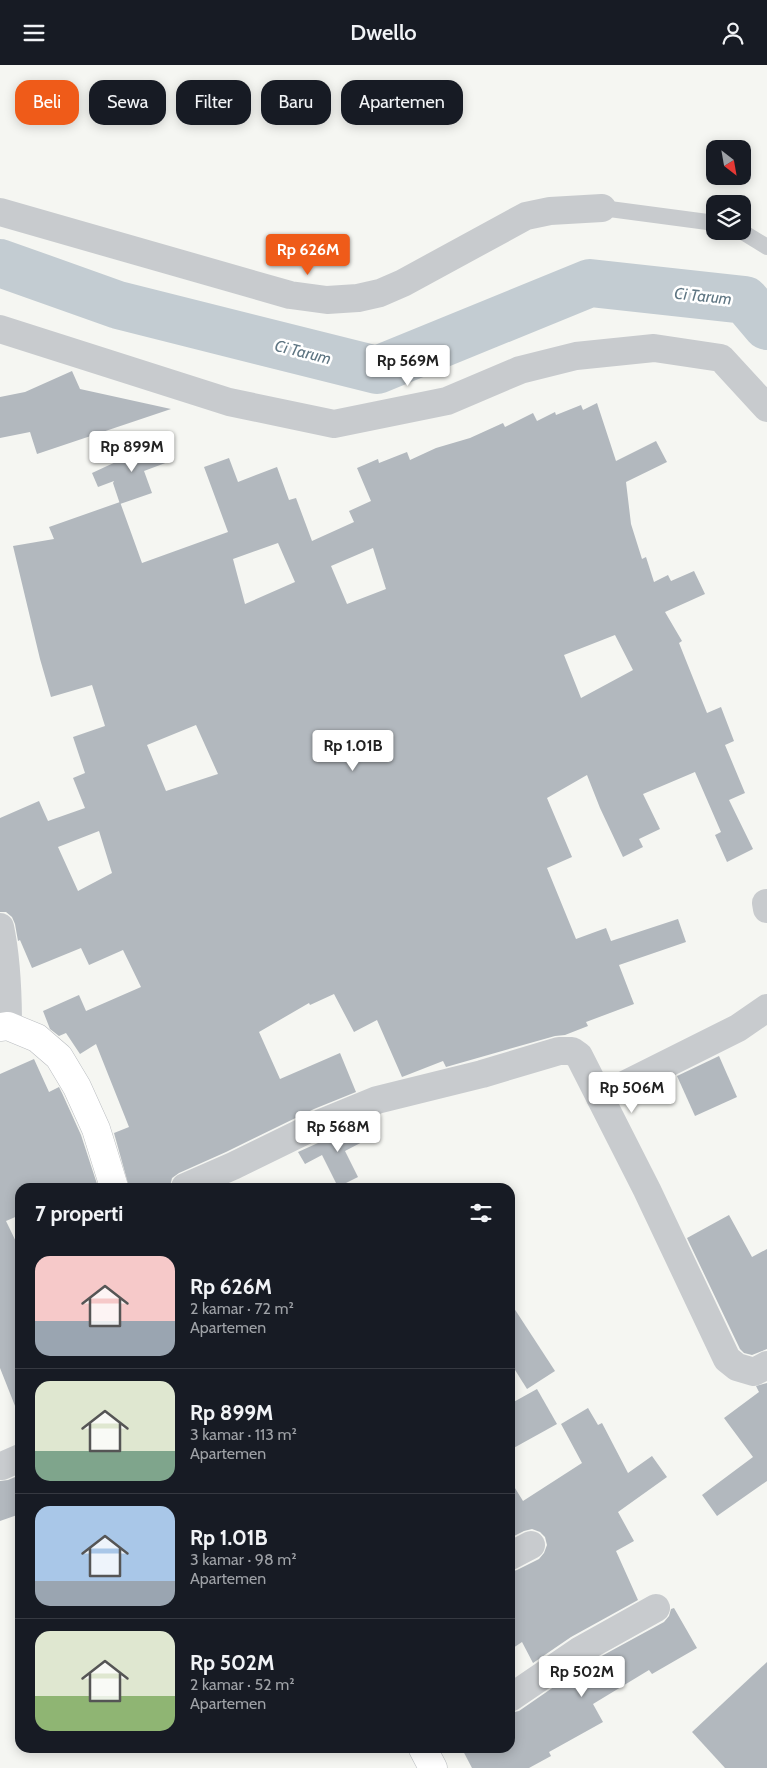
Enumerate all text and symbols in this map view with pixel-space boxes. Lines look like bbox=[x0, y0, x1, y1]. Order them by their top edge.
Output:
icon: menu bbox=[20, 19, 48, 47]
text: Dwello bbox=[350, 19, 417, 46]
icon: person bbox=[719, 19, 747, 47]
chip: Beli bbox=[15, 80, 79, 125]
chip: Sewa bbox=[89, 80, 166, 125]
chip: Filter bbox=[176, 80, 251, 125]
chip: Baru bbox=[261, 80, 331, 125]
chip: Apartemen bbox=[341, 80, 463, 125]
north arrow bbox=[706, 140, 751, 185]
map controls bbox=[706, 140, 751, 240]
button: layers bbox=[706, 195, 751, 240]
pin: Rp 626M bbox=[262, 233, 354, 276]
text: Rp 626M bbox=[277, 240, 339, 259]
water label: Ci Tarum bbox=[673, 284, 733, 308]
water label: Ci Tarum bbox=[273, 336, 333, 368]
pin: Rp 569M bbox=[362, 345, 454, 387]
text: Rp 569M bbox=[377, 351, 439, 370]
pin: Rp 899M bbox=[86, 431, 178, 473]
text: Rp 899M bbox=[100, 437, 164, 456]
pin: Rp 1.01B bbox=[301, 729, 405, 772]
text: Rp 1.01B bbox=[323, 736, 383, 755]
pin: Rp 506M bbox=[586, 1071, 678, 1114]
text: Rp 506M bbox=[600, 1078, 664, 1097]
pin: Rp 568M bbox=[292, 1111, 384, 1153]
text: Rp 568M bbox=[306, 1117, 370, 1136]
icon: filters bbox=[467, 1199, 495, 1227]
text: 7 properti bbox=[35, 1201, 123, 1226]
text: Rp 626M bbox=[190, 1274, 272, 1299]
icon: home bbox=[75, 1276, 135, 1336]
text: 2 kamar · 72 m² bbox=[190, 1299, 294, 1318]
text: Apartemen bbox=[190, 1318, 266, 1337]
text: Rp 899M bbox=[190, 1400, 273, 1425]
icon: home bbox=[75, 1401, 135, 1461]
text: 3 kamar · 113 m² bbox=[190, 1425, 297, 1444]
text: Apartemen bbox=[190, 1444, 266, 1463]
text: Rp 1.01B bbox=[190, 1525, 268, 1550]
icon: home bbox=[75, 1526, 135, 1586]
text: 3 kamar · 98 m² bbox=[190, 1550, 297, 1569]
text: Apartemen bbox=[190, 1569, 266, 1588]
text: Rp 502M bbox=[190, 1650, 274, 1675]
icon: home bbox=[75, 1651, 135, 1711]
pin: Rp 502M bbox=[536, 1655, 628, 1698]
text: Rp 502M bbox=[550, 1662, 614, 1681]
text: 2 kamar · 52 m² bbox=[190, 1675, 295, 1694]
text: Apartemen bbox=[190, 1694, 266, 1713]

